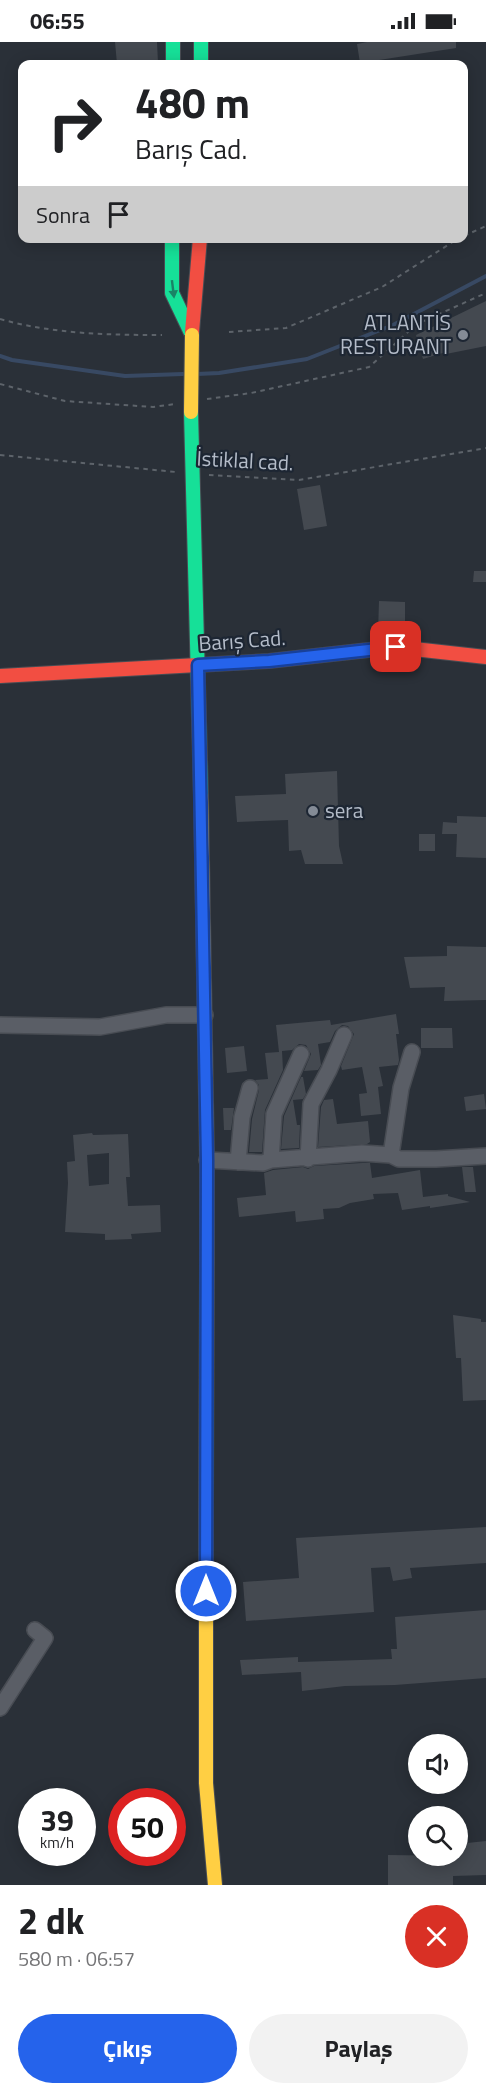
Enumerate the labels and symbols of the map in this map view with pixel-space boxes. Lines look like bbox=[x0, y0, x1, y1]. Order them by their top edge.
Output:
one-way arrow bbox=[169, 279, 178, 298]
place label: ATLANTİS RESTURANT bbox=[340, 306, 451, 362]
marker: ATLANTİS RESTURANT bbox=[456, 328, 470, 342]
street label: İstiklal cad. bbox=[196, 441, 294, 479]
street label: Barış Cad. bbox=[197, 621, 287, 659]
pin bbox=[370, 621, 421, 672]
place label: sera bbox=[325, 794, 364, 826]
marker: sera bbox=[306, 804, 320, 818]
position arrow bbox=[174, 1559, 238, 1623]
speed limit sign: 50 bbox=[108, 1788, 186, 1866]

